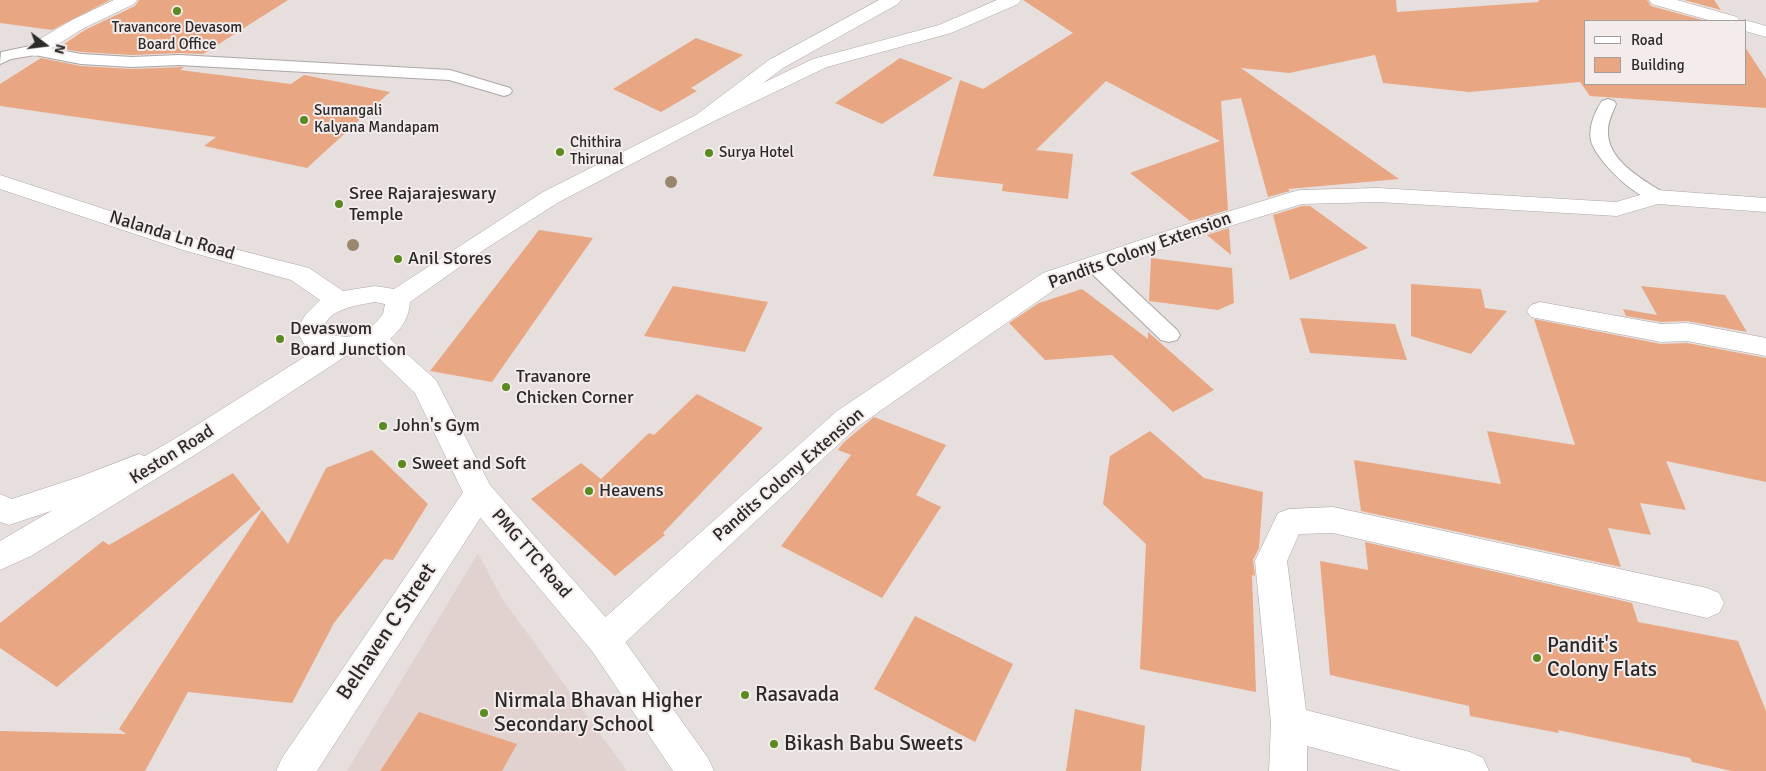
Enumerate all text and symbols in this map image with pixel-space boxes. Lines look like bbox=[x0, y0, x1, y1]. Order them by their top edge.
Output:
marker: Travancore Devasom Board Office bbox=[171, 5, 183, 17]
place label: Travancore Devasom Board Office bbox=[112, 19, 242, 54]
north arrow bbox=[20, 20, 70, 70]
legend bbox=[1584, 20, 1746, 85]
text: Road bbox=[1631, 31, 1663, 49]
text: N bbox=[50, 42, 69, 56]
text: Building bbox=[1631, 56, 1685, 74]
place label: Sumangali Kalyana Mandapam bbox=[314, 102, 439, 137]
marker: Sumangali Kalyana Mandapam bbox=[298, 114, 310, 126]
place label: Chithira Thirunal bbox=[570, 134, 624, 169]
place label: Surya Hotel bbox=[719, 144, 794, 162]
marker: Chithira Thirunal bbox=[554, 146, 566, 158]
marker: Surya Hotel bbox=[703, 147, 715, 159]
place label: Sree Rajarajeswary Temple bbox=[349, 183, 496, 225]
marker: Sree Rajarajeswary Temple bbox=[333, 198, 345, 210]
street label: Nalanda Ln Road bbox=[107, 207, 237, 265]
street label: Pandits Colony Extension bbox=[1046, 208, 1234, 294]
place label: Anil Stores bbox=[408, 248, 492, 270]
marker: Anil Stores bbox=[392, 253, 404, 265]
place label: Devaswom Board Junction bbox=[290, 318, 406, 360]
marker: Devaswom Board Junction bbox=[274, 333, 286, 345]
place label: Travanore Chicken Corner bbox=[516, 366, 634, 408]
marker: Travanore Chicken Corner bbox=[500, 381, 512, 393]
street label: Pandits Colony Extension bbox=[709, 404, 869, 546]
place label: John's Gym bbox=[393, 415, 480, 437]
marker: John's Gym bbox=[377, 420, 389, 432]
street label: Keston Road bbox=[126, 421, 218, 489]
place label: Sweet and Soft bbox=[412, 453, 526, 475]
marker: Sweet and Soft bbox=[396, 458, 408, 470]
place label: Heavens bbox=[599, 480, 664, 502]
marker: Heavens bbox=[583, 485, 595, 497]
street label: PMG TTC Road bbox=[486, 505, 576, 603]
street label: Belhaven C Street bbox=[332, 559, 442, 705]
place label: Pandit's Colony Flats bbox=[1547, 633, 1657, 683]
marker: Pandit's Colony Flats bbox=[1531, 652, 1543, 664]
place label: Rasavada bbox=[755, 682, 839, 708]
place label: Nirmala Bhavan Higher Secondary School bbox=[494, 688, 702, 738]
marker: Rasavada bbox=[739, 689, 751, 701]
marker: Nirmala Bhavan Higher Secondary School bbox=[478, 707, 490, 719]
place label: Bikash Babu Sweets bbox=[784, 731, 963, 757]
marker: Bikash Babu Sweets bbox=[768, 738, 780, 750]

